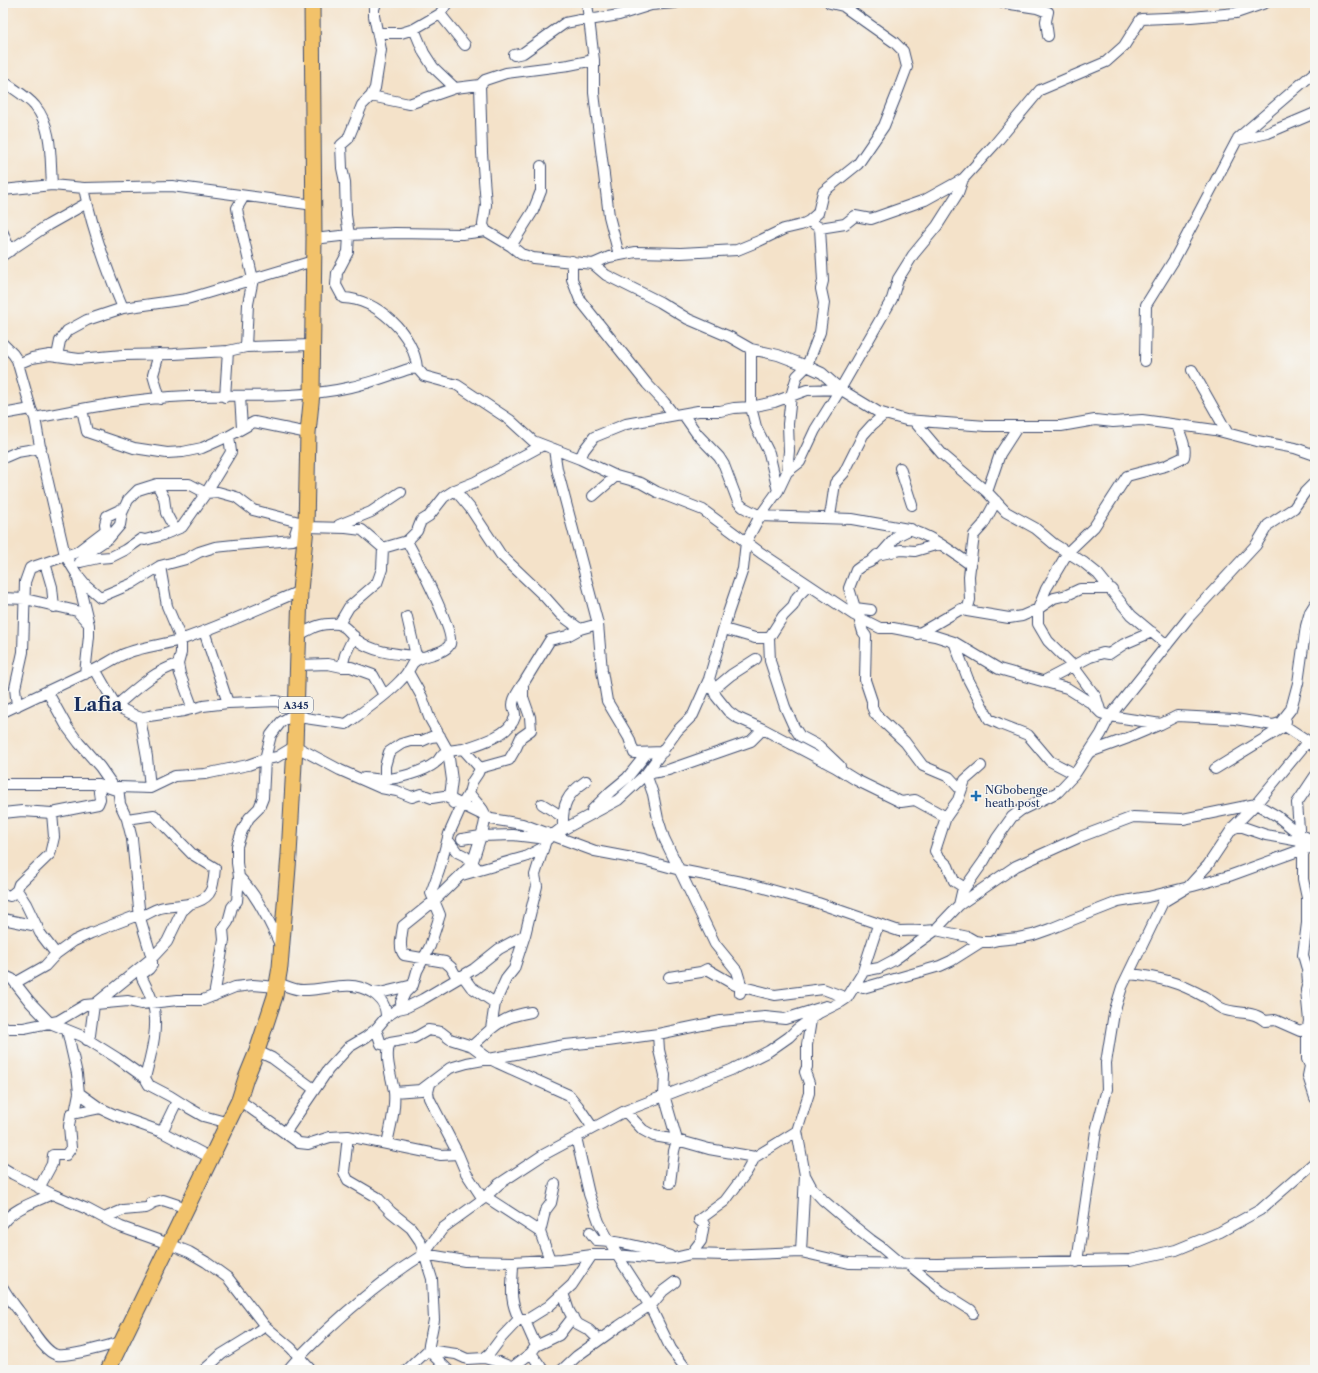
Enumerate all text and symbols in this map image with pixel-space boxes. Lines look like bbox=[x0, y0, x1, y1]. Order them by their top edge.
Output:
district label: Lafia bbox=[73, 693, 124, 716]
road number: A345 bbox=[279, 697, 313, 713]
place label: NGbobenge heath post bbox=[985, 783, 1048, 810]
marker: NGbobenge heath post bbox=[970, 790, 982, 802]

